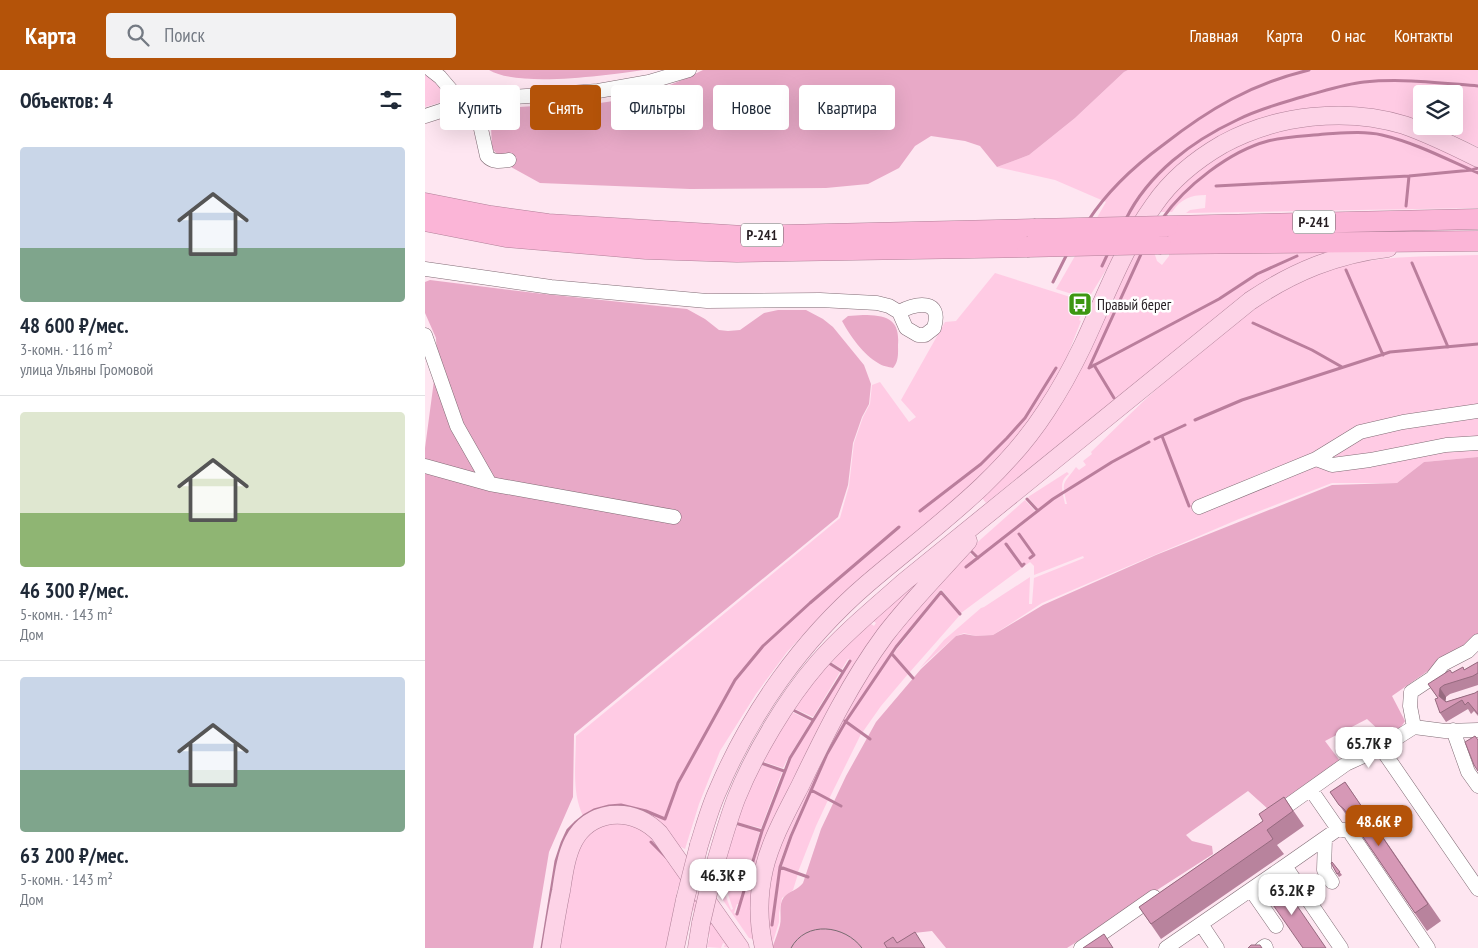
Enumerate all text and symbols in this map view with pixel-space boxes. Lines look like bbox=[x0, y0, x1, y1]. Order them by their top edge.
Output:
search box bbox=[106, 13, 456, 58]
text: Карта bbox=[25, 20, 76, 51]
icon: search bbox=[124, 21, 152, 49]
text: Поиск bbox=[164, 23, 205, 47]
text: Главная bbox=[1190, 24, 1238, 47]
text: Карта bbox=[1266, 24, 1303, 47]
text: О нас bbox=[1331, 24, 1366, 47]
text: Контакты bbox=[1394, 24, 1453, 47]
chip: Купить bbox=[440, 85, 520, 130]
chip: Снять bbox=[530, 85, 601, 130]
chip: Фильтры bbox=[611, 85, 703, 130]
chip: Новое bbox=[713, 85, 789, 130]
chip: Квартира bbox=[799, 85, 895, 130]
map controls bbox=[1413, 85, 1463, 135]
button: layers bbox=[1413, 85, 1463, 135]
icon: filters bbox=[377, 86, 405, 114]
text: Объектов: 4 bbox=[20, 87, 113, 114]
icon: home bbox=[168, 179, 258, 269]
road number: Р-241 bbox=[1293, 210, 1335, 233]
road number: Р-241 bbox=[741, 224, 783, 246]
bus stop icon: Правый берег bbox=[1067, 291, 1093, 317]
place label: Правый берег bbox=[1097, 295, 1172, 314]
text: 48 600 ₽/мес. bbox=[20, 312, 129, 339]
text: 3-комн. · 116 m² bbox=[20, 339, 113, 359]
text: улица Ульяны Громовой bbox=[20, 359, 153, 379]
icon: home bbox=[168, 445, 258, 535]
text: 46 300 ₽/мес. bbox=[20, 577, 129, 604]
text: 5-комн. · 143 m² bbox=[20, 604, 113, 624]
text: Дом bbox=[20, 624, 44, 644]
icon: home bbox=[168, 710, 258, 800]
pin: 65.7K ₽ bbox=[1323, 726, 1415, 769]
text: 65.7K ₽ bbox=[1346, 733, 1392, 753]
pin: 48.6K ₽ bbox=[1333, 804, 1425, 847]
text: 48.6K ₽ bbox=[1356, 811, 1402, 831]
text: 63 200 ₽/мес. bbox=[20, 842, 129, 869]
pin: 46.3K ₽ bbox=[677, 858, 769, 901]
text: 46.3K ₽ bbox=[700, 865, 746, 885]
text: 5-комн. · 143 m² bbox=[20, 869, 113, 889]
pin: 63.2K ₽ bbox=[1246, 874, 1338, 916]
text: 63.2K ₽ bbox=[1269, 880, 1315, 900]
text: Дом bbox=[20, 889, 44, 909]

